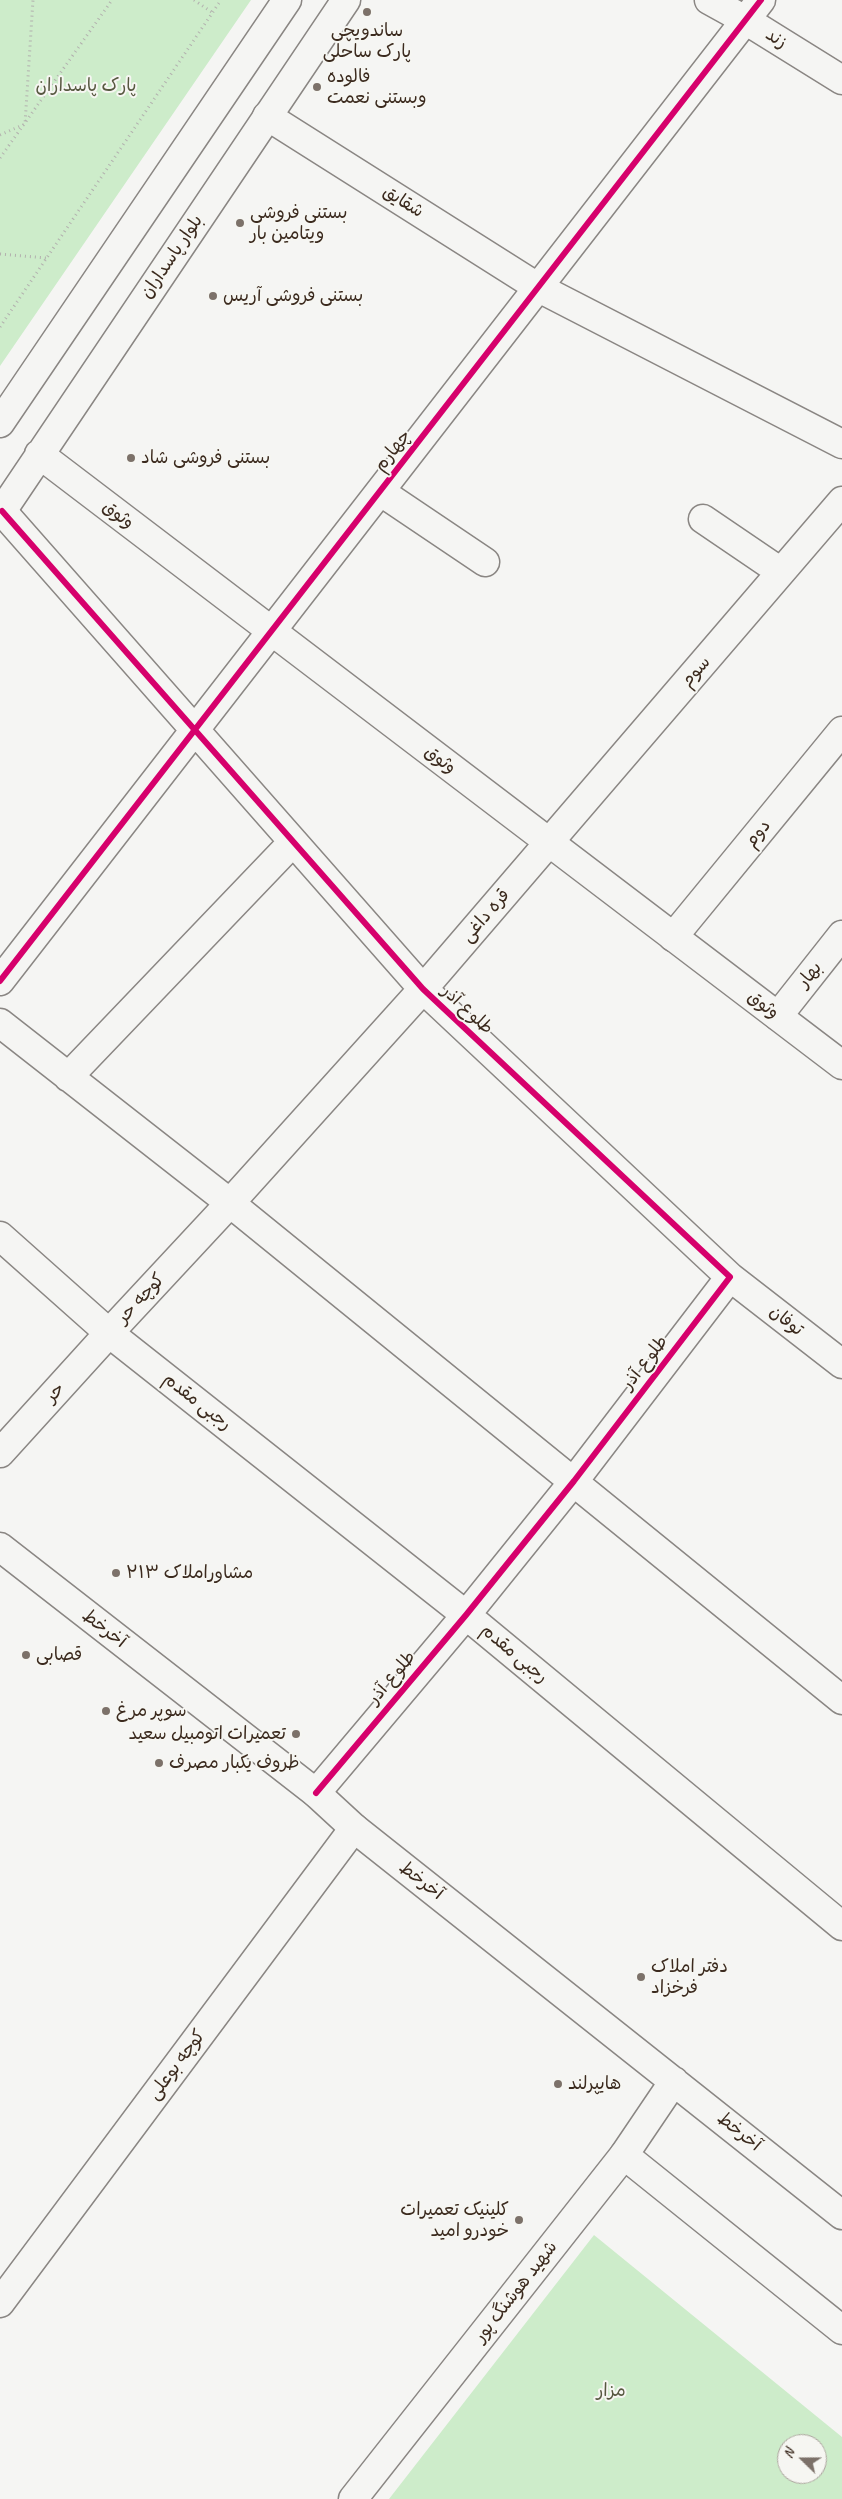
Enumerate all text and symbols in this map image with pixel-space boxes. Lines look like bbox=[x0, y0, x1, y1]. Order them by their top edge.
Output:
marker: ساندویچی پارک ساحلی bbox=[361, 6, 373, 18]
place label: ساندویچی پارک ساحلی bbox=[323, 20, 411, 62]
street label: زند bbox=[761, 24, 791, 54]
place label: فالوده وبستنی نعمت bbox=[327, 66, 427, 108]
park label: پارک پاسداران bbox=[36, 75, 136, 97]
marker: فالوده وبستنی نعمت bbox=[311, 81, 323, 93]
street label: شقایق bbox=[378, 181, 428, 223]
place label: بستنی فروشی ویتامین بار bbox=[250, 202, 347, 244]
street label: بلوار پاسداران bbox=[136, 211, 208, 303]
marker: بستنی فروشی ویتامین بار bbox=[234, 217, 246, 229]
place label: بستنی فروشی آریس bbox=[223, 285, 363, 307]
marker: بستنی فروشی آریس bbox=[207, 290, 219, 302]
street label: چهارم bbox=[370, 426, 416, 476]
place label: بستنی فروشی شاد bbox=[141, 447, 270, 469]
marker: بستنی فروشی شاد bbox=[125, 452, 137, 464]
street label: وثوق bbox=[98, 496, 138, 534]
street label: سوم bbox=[677, 652, 715, 692]
street label: وثوق bbox=[420, 741, 460, 779]
street label: دوم bbox=[740, 816, 776, 852]
street label: قره داغی bbox=[457, 885, 515, 947]
street label: بهار bbox=[793, 958, 827, 992]
street label: طلوع آذر bbox=[437, 981, 497, 1039]
street label: وثوق bbox=[743, 986, 783, 1024]
street label: کوچه حر bbox=[112, 1269, 170, 1329]
street label: توفان bbox=[765, 1301, 807, 1341]
street label: طلوع آذر bbox=[617, 1332, 673, 1394]
street label: رجبی مقدم bbox=[158, 1369, 236, 1435]
street label: حر bbox=[40, 1378, 70, 1408]
place label: مشاوراملاک ۲۱۳ bbox=[126, 1562, 253, 1584]
marker: مشاوراملاک ۲۱۳ bbox=[110, 1567, 122, 1579]
street label: آخرخط bbox=[78, 1605, 130, 1653]
street label: رجبی مقدم bbox=[476, 1620, 552, 1688]
place label: قصابی bbox=[36, 1644, 82, 1666]
street label: طلوع آذر bbox=[363, 1647, 421, 1709]
marker: قصابی bbox=[20, 1649, 32, 1661]
place label: سوپر مرغ bbox=[116, 1700, 187, 1722]
marker: سوپر مرغ bbox=[100, 1705, 112, 1717]
place label: تعمیرات اتومبیل سعید bbox=[129, 1723, 286, 1745]
marker: تعمیرات اتومبیل سعید bbox=[290, 1728, 302, 1740]
place label: ظروف یکبار مصرف bbox=[169, 1752, 299, 1774]
marker: ظروف یکبار مصرف bbox=[153, 1757, 165, 1769]
street label: آخرخط bbox=[395, 1857, 447, 1905]
place label: دفتر املاک فرخزاد bbox=[651, 1956, 728, 1998]
marker: دفتر املاک فرخزاد bbox=[635, 1971, 647, 1983]
street label: کوچه بوعلی bbox=[144, 2026, 210, 2104]
place label: هایپرلند bbox=[568, 2073, 621, 2095]
marker: هایپرلند bbox=[552, 2078, 564, 2090]
street label: آخرخط bbox=[713, 2108, 765, 2156]
place label: کلینیک تعمیرات خودرو امید bbox=[400, 2199, 509, 2242]
marker: کلینیک تعمیرات خودرو امید bbox=[513, 2214, 525, 2226]
street label: شهید هوشنگ پور bbox=[470, 2237, 562, 2347]
park label: مزار bbox=[596, 2380, 626, 2402]
north arrow bbox=[777, 2434, 827, 2484]
text: N bbox=[779, 2446, 798, 2461]

